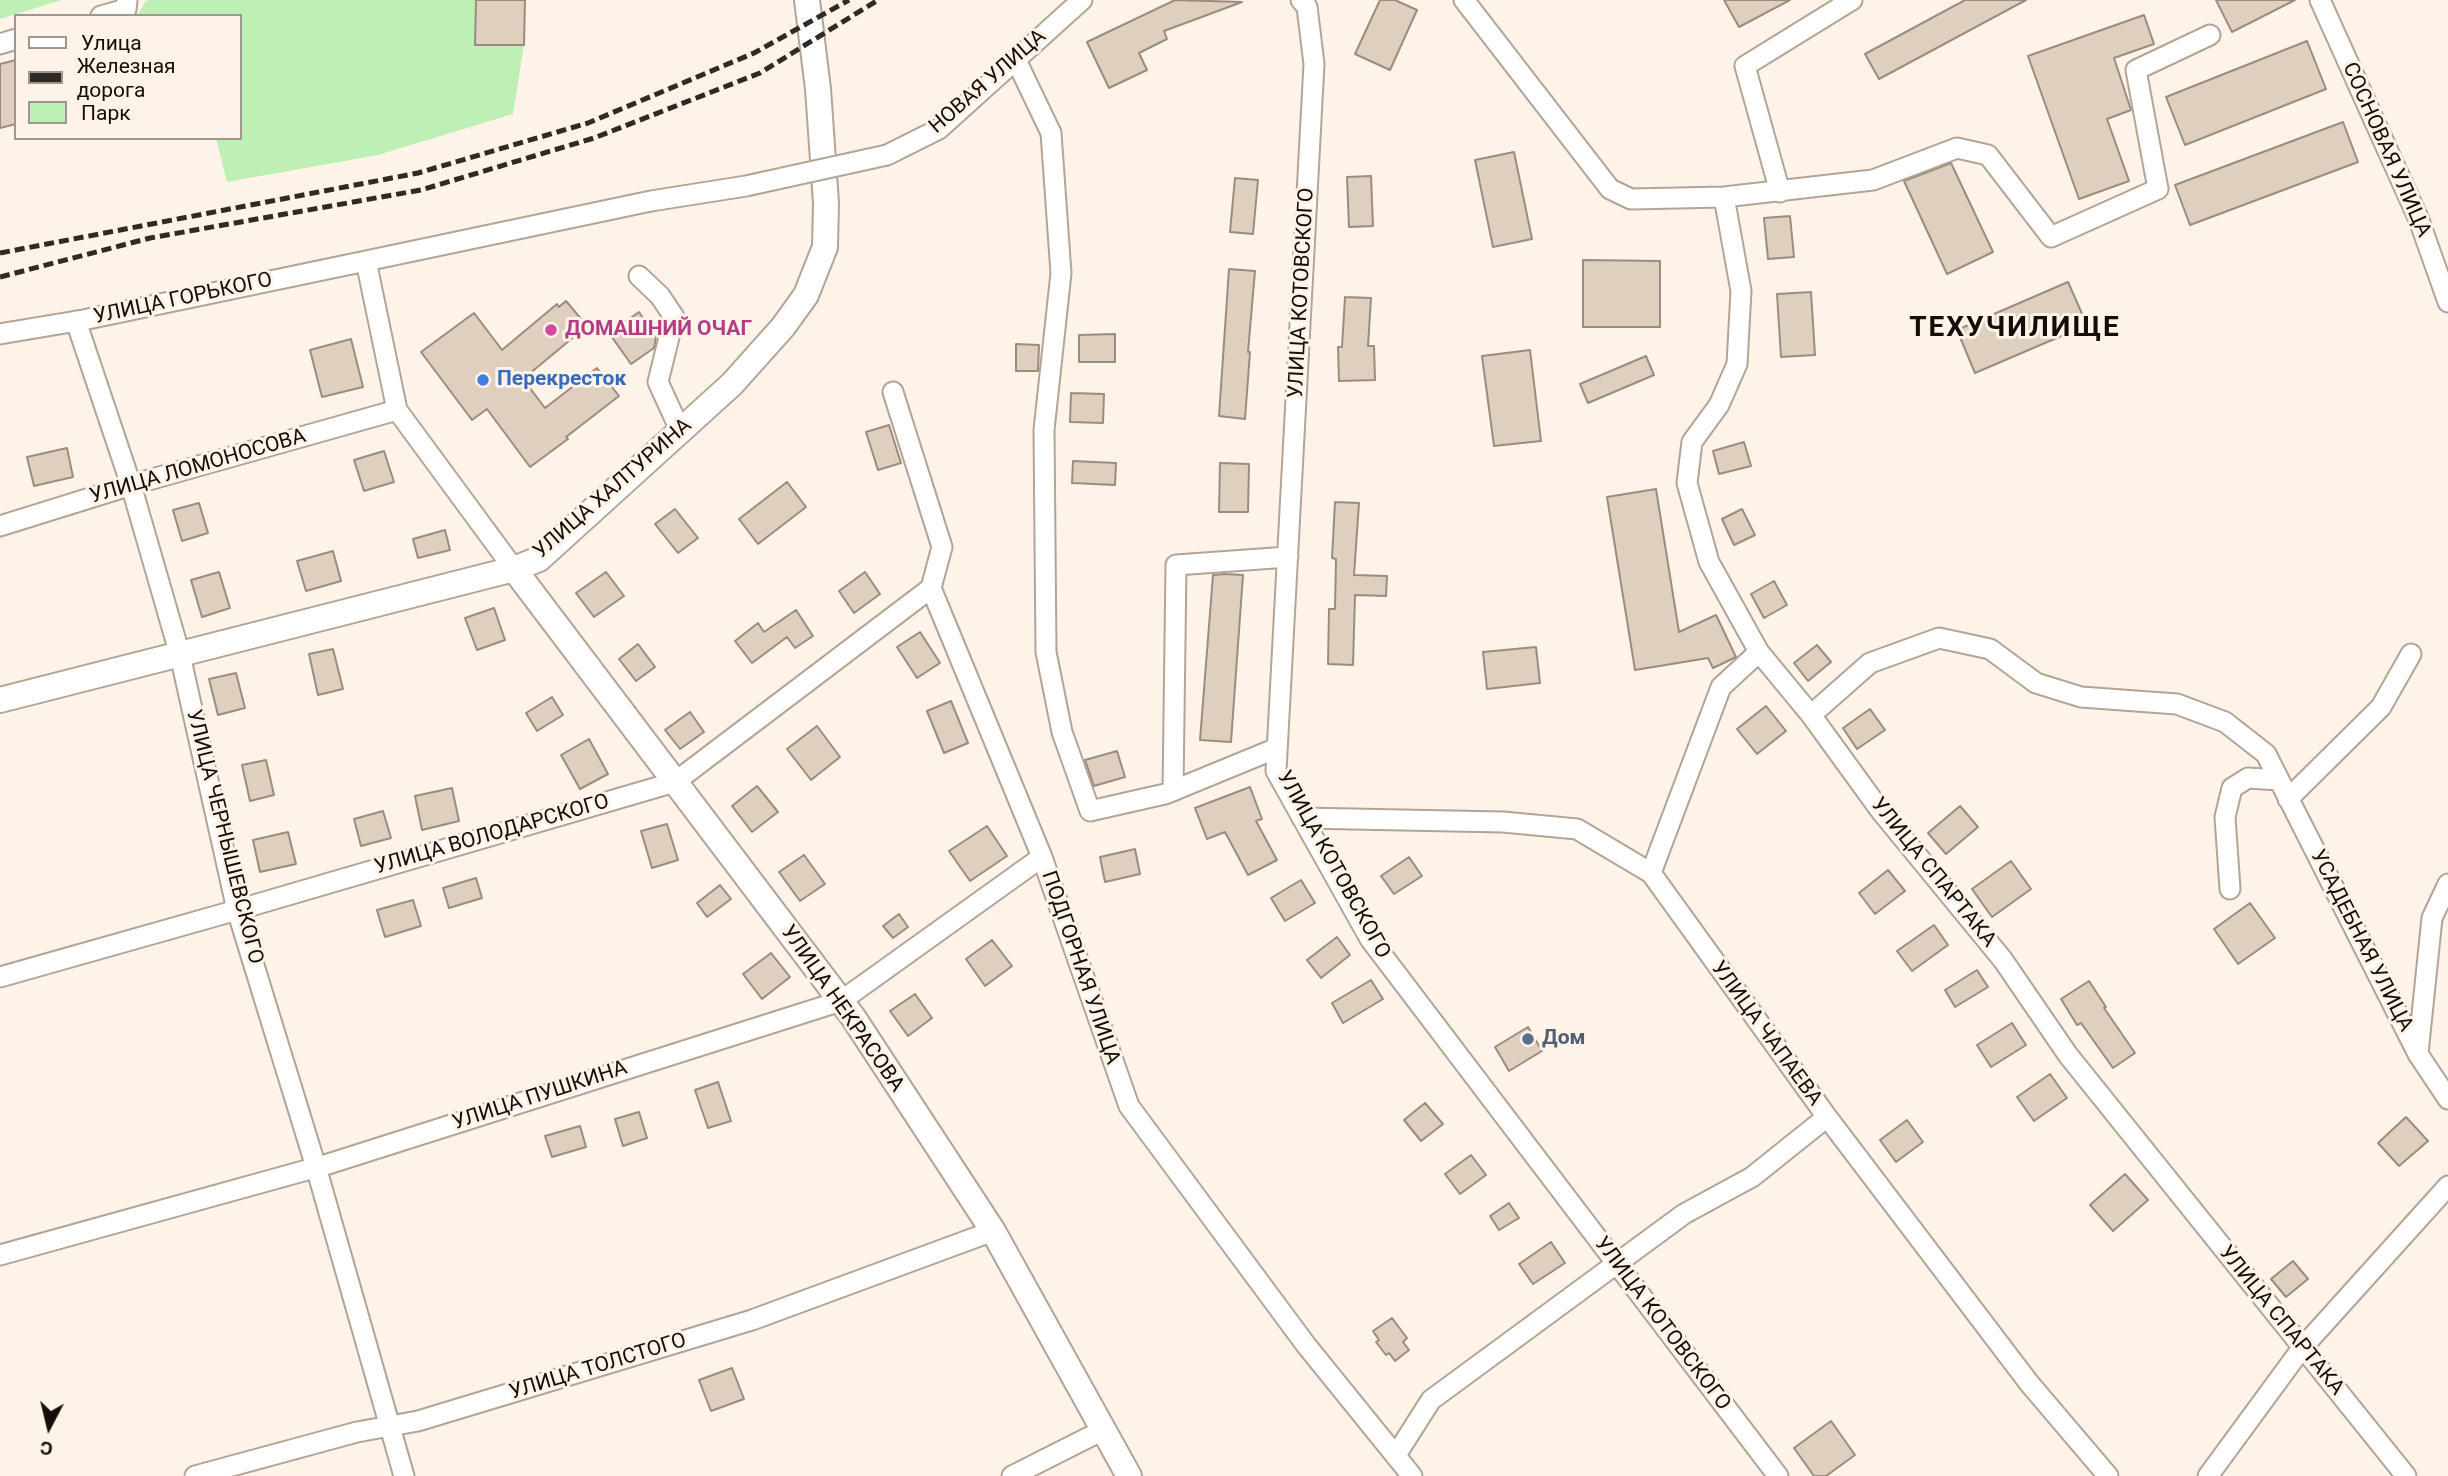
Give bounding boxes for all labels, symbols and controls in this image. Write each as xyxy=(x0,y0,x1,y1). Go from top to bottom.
legend xyxy=(14,14,242,140)
street label: НОВАЯ УЛИЦА xyxy=(924,24,1052,140)
text: Улица xyxy=(81,31,142,55)
text: Железная дорога xyxy=(77,54,176,102)
street label: СОСНОВАЯ УЛИЦА xyxy=(2336,59,2436,241)
text: Парк xyxy=(81,101,131,125)
street label: УЛИЦА КОТОВСКОГО xyxy=(1284,187,1320,399)
street label: УЛИЦА ГОРЬКОГО xyxy=(91,268,275,330)
district label: ТЕХУЧИЛИЩЕ xyxy=(1910,312,2120,346)
place label: ДОМАШНИЙ ОЧАГ xyxy=(565,317,752,343)
marker: ДОМАШНИЙ ОЧАГ xyxy=(543,322,559,338)
place label: Перекресток xyxy=(497,367,626,393)
marker: Перекресток xyxy=(475,372,491,388)
street label: УЛИЦА ХАЛТУРИНА xyxy=(529,413,697,565)
street label: УЛИЦА ЛОМОНОСОВА xyxy=(87,424,309,510)
street label: УЛИЦА ЧЕРНЫШЕВСКОГО xyxy=(180,707,268,967)
street label: УЛИЦА КОТОВСКОГО xyxy=(1271,767,1395,963)
street label: УЛИЦА ВОЛОДАРСКОГО xyxy=(372,789,612,881)
street label: УЛИЦА СПАРТАКА xyxy=(1865,793,2001,953)
street label: УСАДЕБНАЯ УЛИЦА xyxy=(2304,846,2418,1036)
street label: ПОДГОРНАЯ УЛИЦА xyxy=(1035,868,1125,1068)
street label: УЛИЦА НЕКРАСОВА xyxy=(775,921,909,1097)
street label: УЛИЦА ЧАПАЕВА xyxy=(1705,957,1827,1111)
place label: Дом xyxy=(1542,1026,1585,1052)
marker: Дом xyxy=(1520,1031,1536,1047)
street label: УЛИЦА ПУШКИНА xyxy=(449,1056,631,1136)
street label: УЛИЦА КОТОВСКОГО xyxy=(1589,1232,1735,1416)
street label: УЛИЦА СПАРТАКА xyxy=(2213,1241,2349,1401)
street label: УЛИЦА ТОЛСТОГО xyxy=(506,1328,690,1406)
north arrow xyxy=(14,1392,84,1462)
text: С xyxy=(39,1436,54,1461)

